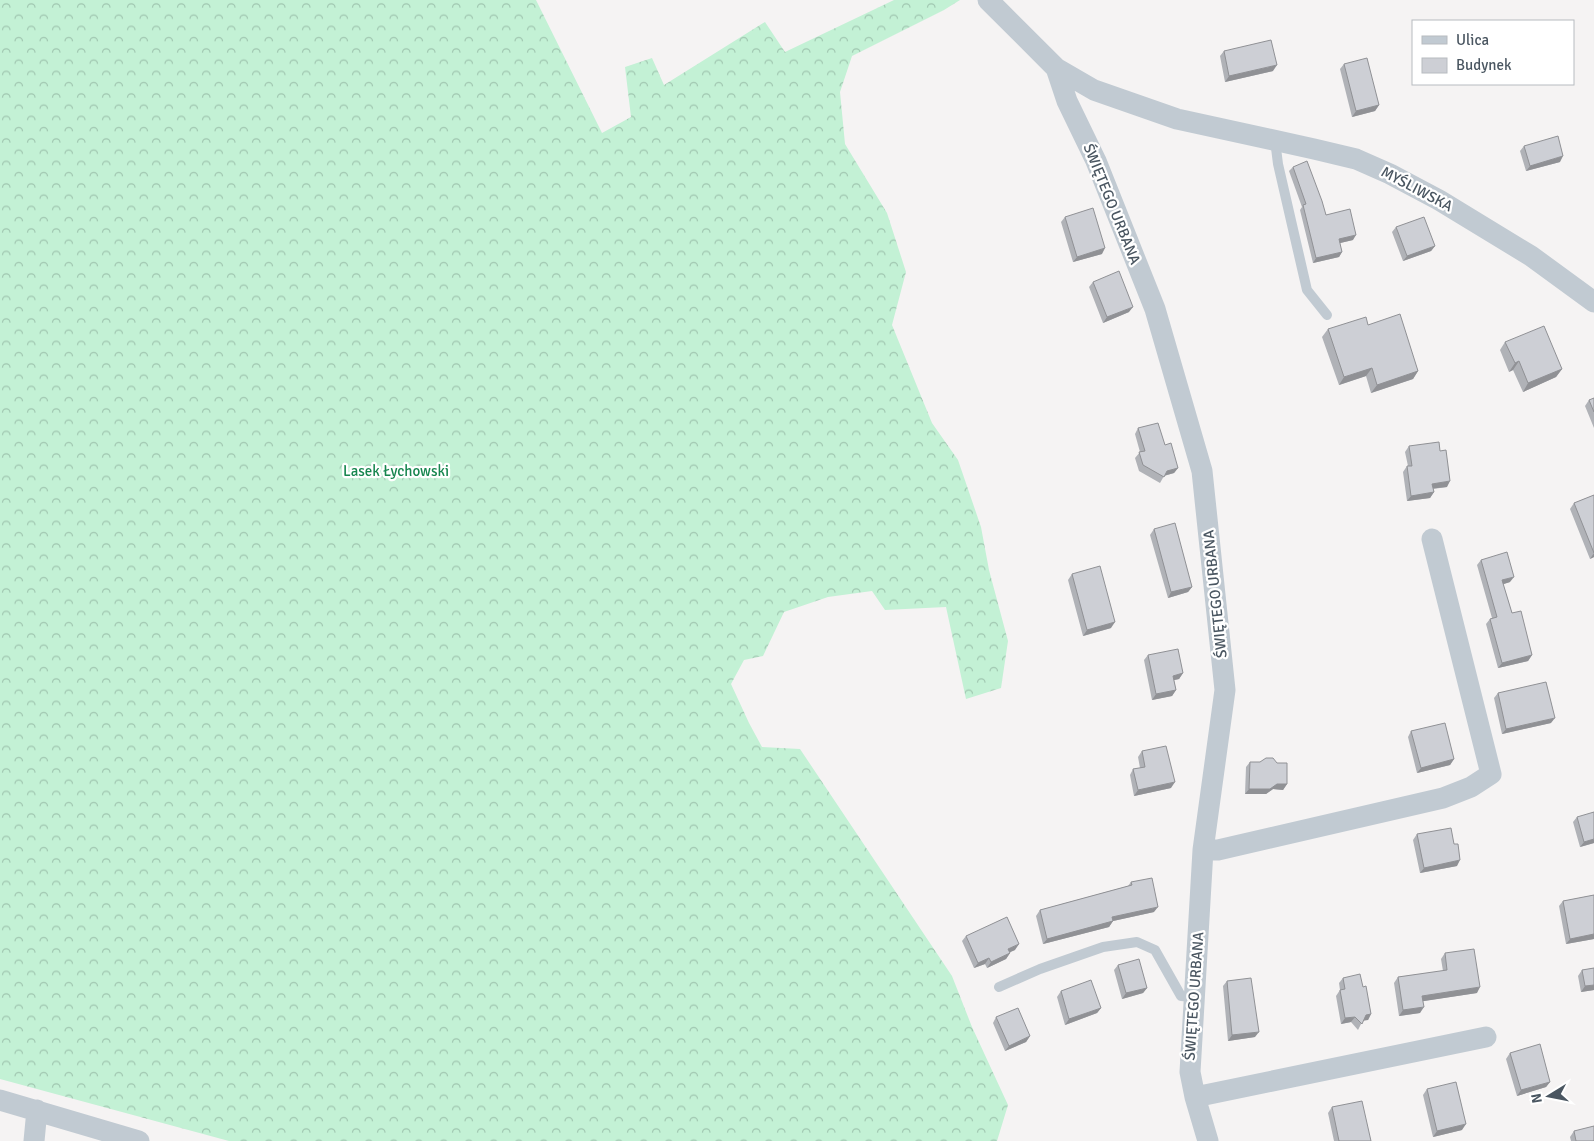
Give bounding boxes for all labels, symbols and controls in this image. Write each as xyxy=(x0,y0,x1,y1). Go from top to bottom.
legend xyxy=(1412,20,1574,85)
text: Ulica xyxy=(1456,31,1489,49)
text: Budynek xyxy=(1456,56,1512,74)
street label: ŚWIĘTEGO URBANA xyxy=(1080,141,1145,267)
street label: MYŚLIWSKA xyxy=(1378,162,1456,215)
park label: Lasek Łychowski xyxy=(343,462,449,480)
street label: ŚWIĘTEGO URBANA xyxy=(1198,529,1231,659)
street label: ŚWIĘTEGO URBANA xyxy=(1180,931,1207,1061)
north arrow xyxy=(1524,1071,1574,1121)
text: N xyxy=(1527,1092,1546,1104)

